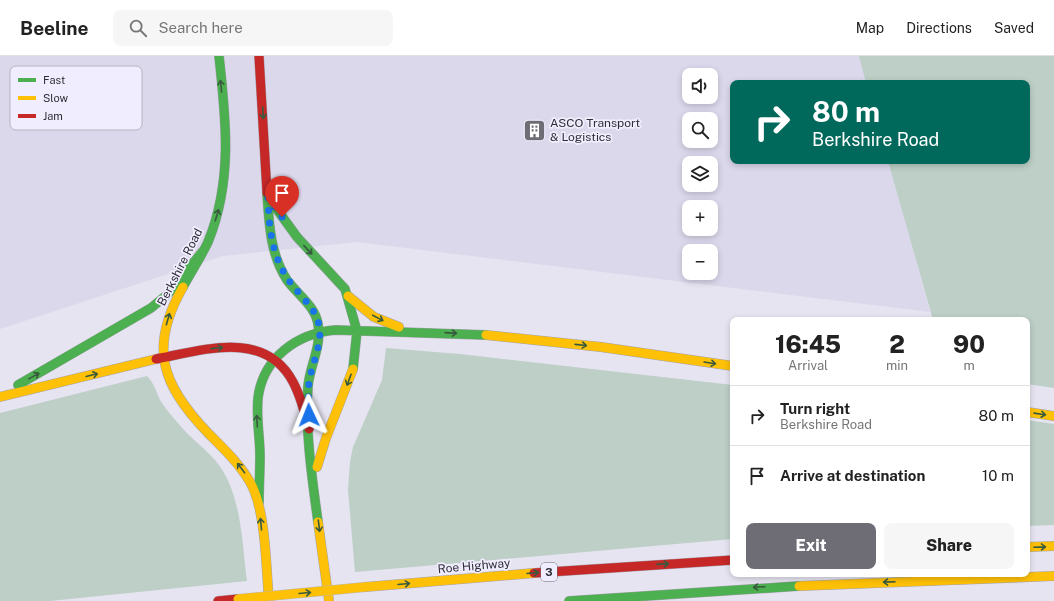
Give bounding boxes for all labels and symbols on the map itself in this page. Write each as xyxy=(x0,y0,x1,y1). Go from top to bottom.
legend xyxy=(10,66,142,130)
text: Fast xyxy=(43,74,65,86)
one-way arrow xyxy=(218,80,225,93)
text: Slow xyxy=(43,92,69,104)
one-way arrow xyxy=(259,106,267,119)
text: Jam xyxy=(43,110,63,122)
place label: ASCO Transport & Logistics xyxy=(550,116,640,144)
building icon: ASCO Transport & Logistics xyxy=(522,117,548,143)
pin xyxy=(265,176,299,217)
one-way arrow xyxy=(214,209,221,222)
street label: Berkshire Road xyxy=(154,226,206,308)
one-way arrow xyxy=(304,245,313,256)
one-way arrow xyxy=(165,313,172,326)
one-way arrow xyxy=(372,315,384,323)
one-way arrow xyxy=(444,329,457,336)
one-way arrow xyxy=(574,341,587,349)
one-way arrow xyxy=(210,344,223,352)
one-way arrow xyxy=(703,359,716,367)
one-way arrow xyxy=(85,370,98,378)
one-way arrow xyxy=(28,372,40,380)
one-way arrow xyxy=(345,374,353,386)
position arrow xyxy=(288,394,330,436)
one-way arrow xyxy=(1034,410,1047,418)
one-way arrow xyxy=(254,415,261,428)
one-way arrow xyxy=(237,463,245,474)
one-way arrow xyxy=(257,518,264,531)
one-way arrow xyxy=(315,519,323,532)
one-way arrow xyxy=(1034,543,1047,550)
street label: Roe Highway xyxy=(437,556,511,576)
one-way arrow xyxy=(656,560,669,567)
road number: 3 xyxy=(541,563,557,581)
one-way arrow xyxy=(526,570,539,577)
one-way arrow xyxy=(883,578,896,585)
one-way arrow xyxy=(397,580,410,587)
one-way arrow xyxy=(753,584,766,591)
one-way arrow xyxy=(298,589,311,596)

